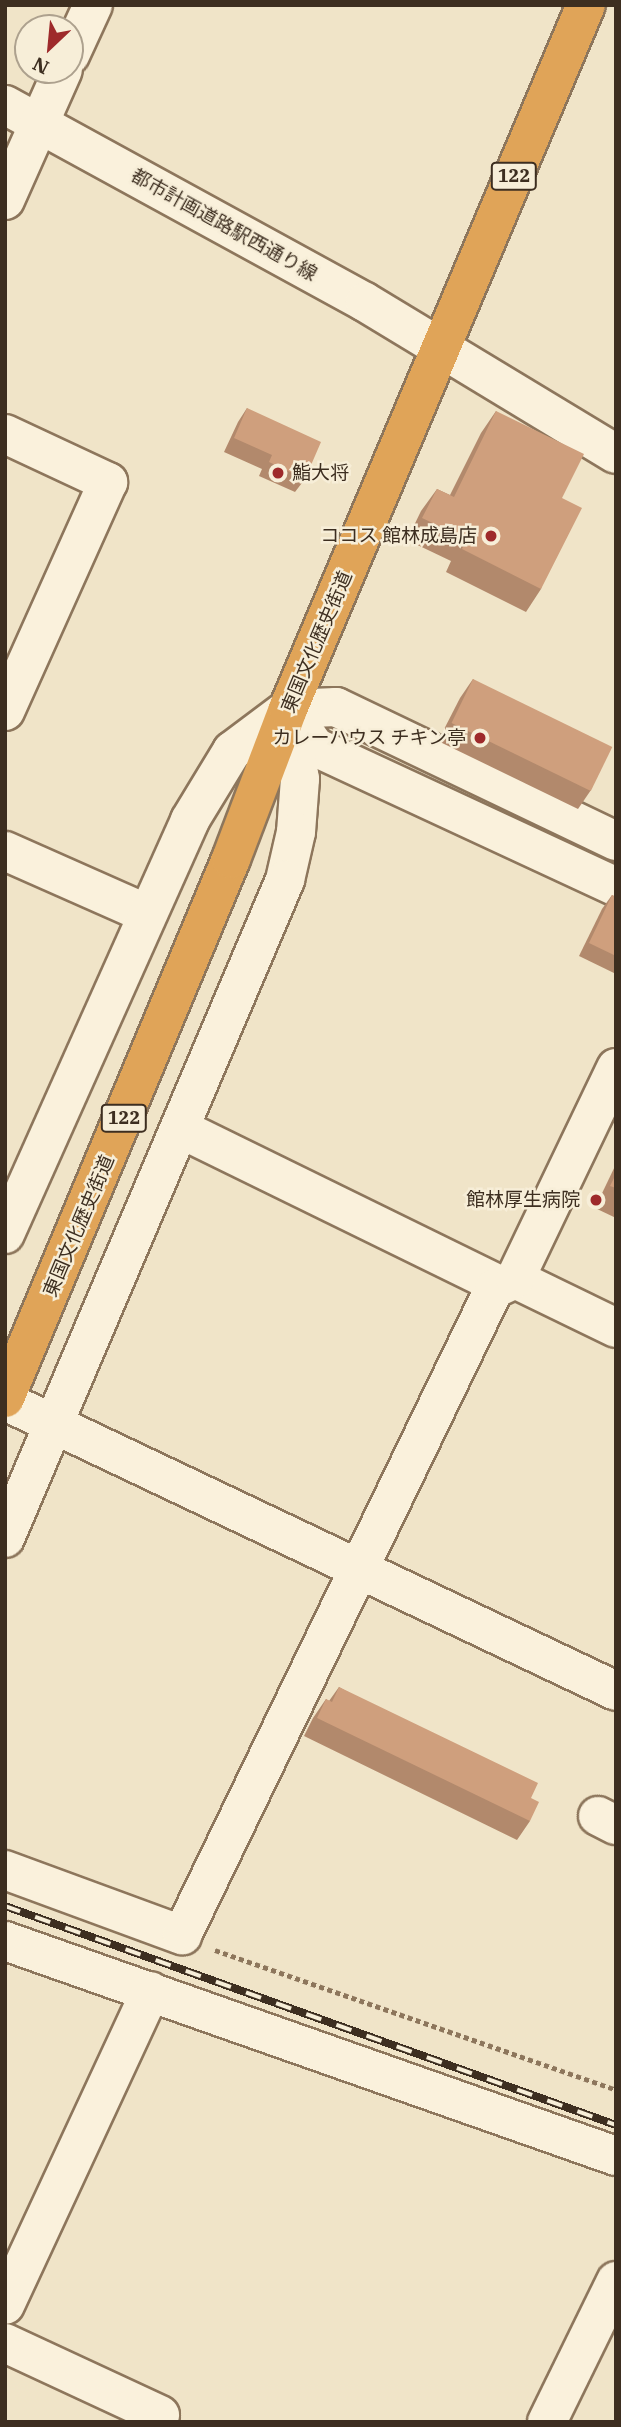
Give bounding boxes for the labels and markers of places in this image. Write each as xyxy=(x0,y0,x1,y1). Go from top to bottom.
place label: 鮨大将 xyxy=(292,462,349,484)
marker: 鮨大将 xyxy=(270,465,286,481)
place label: ココス 館林成島店 xyxy=(321,525,477,547)
marker: ココス 館林成島店 xyxy=(483,528,499,544)
place label: カレーハウス チキン亭 xyxy=(272,727,466,749)
marker: カレーハウス チキン亭 xyxy=(472,730,488,746)
place label: 館林厚生病院 xyxy=(466,1189,580,1211)
marker: 館林厚生病院 xyxy=(586,1190,606,1210)

